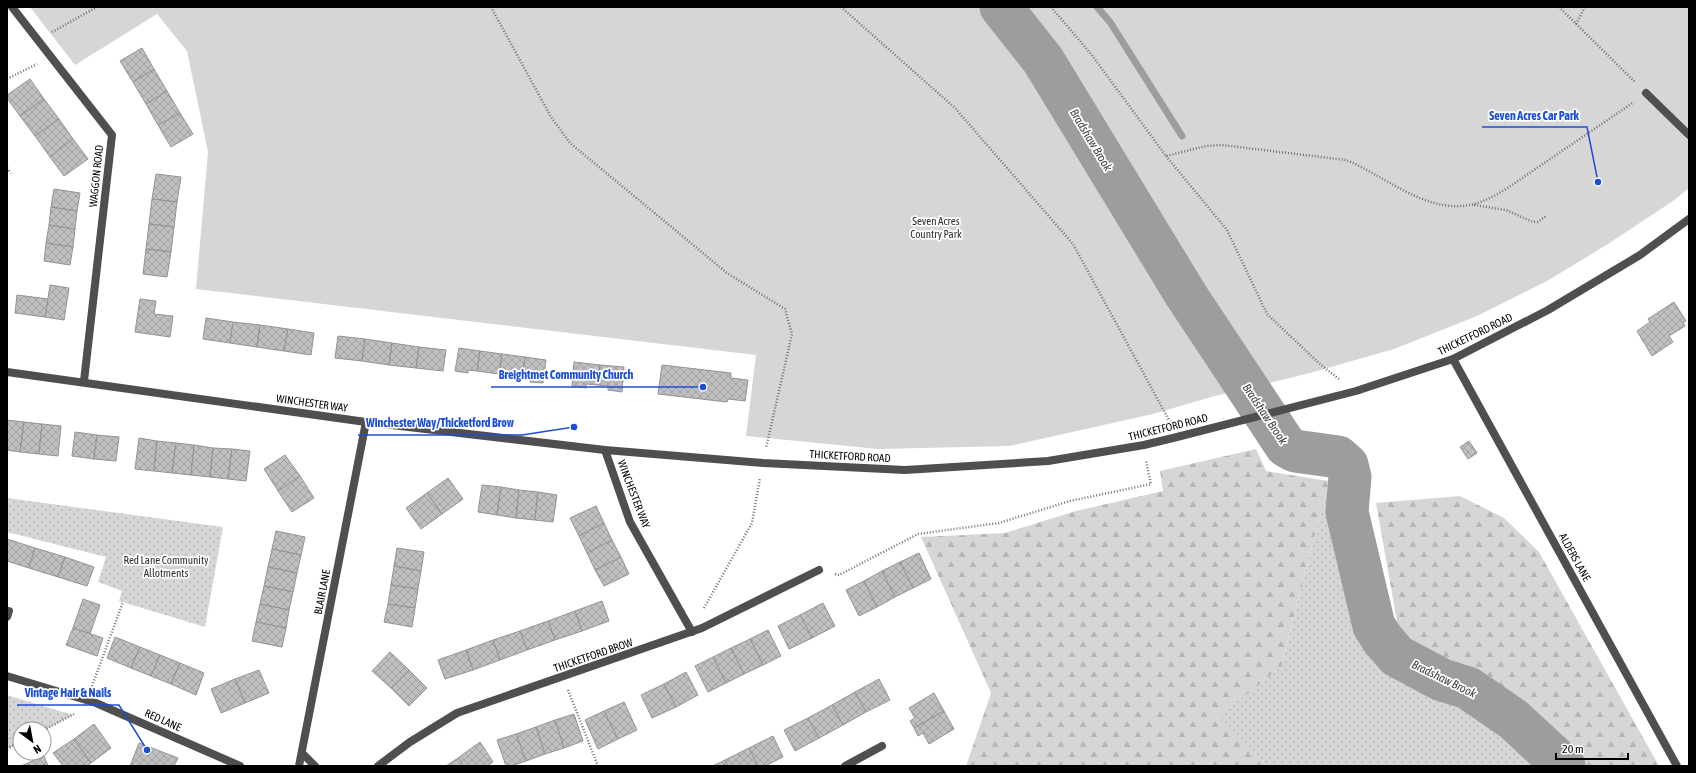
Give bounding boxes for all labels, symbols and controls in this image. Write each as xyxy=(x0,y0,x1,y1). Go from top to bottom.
callout: Seven Acres Car Park xyxy=(1482,103,1587,127)
water label: Bradshaw Brook xyxy=(1067,106,1115,174)
text: Seven Acres Car Park xyxy=(1489,109,1579,123)
street label: WAGGON ROAD xyxy=(87,144,105,208)
park label: Seven Acres Country Park xyxy=(910,215,962,240)
street label: THICKETFORD ROAD xyxy=(1436,311,1514,357)
callout: Breightmet Community Church xyxy=(491,363,641,387)
text: Breightmet Community Church xyxy=(499,368,633,382)
water label: Bradshaw Brook xyxy=(1240,381,1291,448)
street label: WINCHESTER WAY xyxy=(276,392,349,414)
callout: Winchester Way/Thicketford Brow xyxy=(358,411,522,435)
street label: THICKETFORD ROAD xyxy=(1127,411,1209,443)
text: Winchester Way/Thicketford Brow xyxy=(365,416,515,430)
street label: THICKETFORD ROAD xyxy=(809,448,891,464)
street label: WINCHESTER WAY xyxy=(616,458,653,530)
street label: ALDERS LANE xyxy=(1557,531,1593,583)
park label: Red Lane Community Allotments xyxy=(123,554,209,579)
street label: BLAIR LANE xyxy=(312,568,332,615)
street label: THICKETFORD BROW xyxy=(552,636,634,674)
water label: Bradshaw Brook xyxy=(1409,657,1479,701)
callout: Vintage Hair & Nails xyxy=(17,681,119,705)
text: Vintage Hair & Nails xyxy=(24,686,112,700)
street label: RED LANE xyxy=(143,707,183,733)
north arrow xyxy=(12,721,52,761)
scale bar xyxy=(1556,735,1628,761)
text: 20 m xyxy=(1562,742,1584,756)
text: N xyxy=(31,743,43,756)

